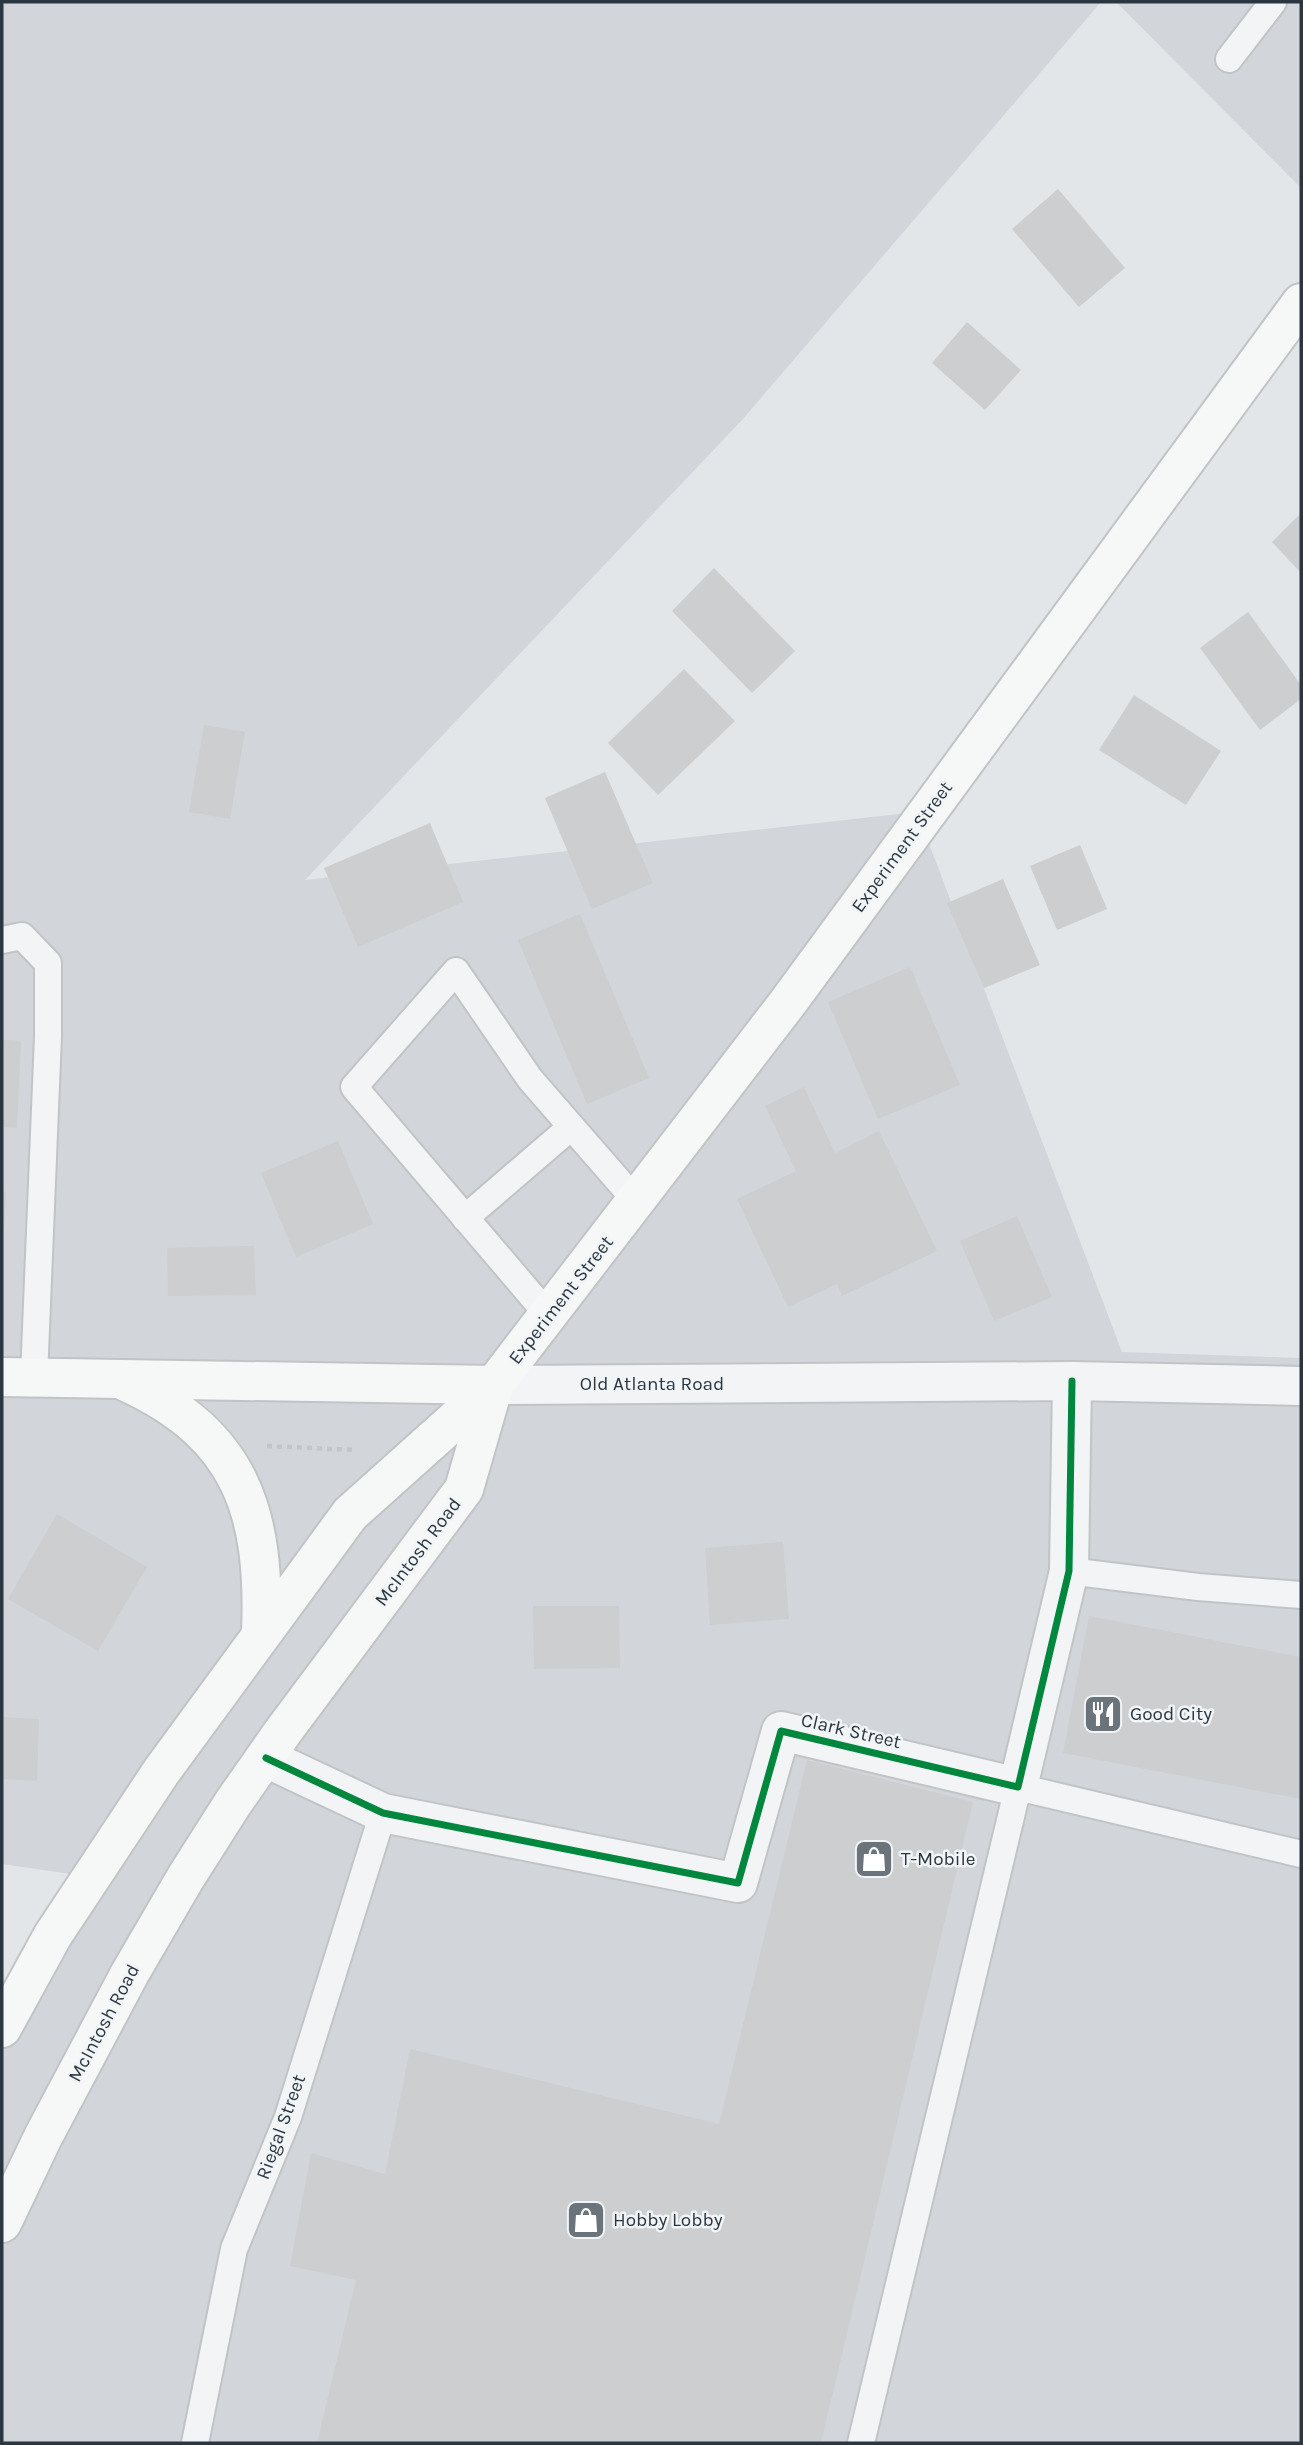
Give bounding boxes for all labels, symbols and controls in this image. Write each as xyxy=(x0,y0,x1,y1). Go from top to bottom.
street label: Experiment Street xyxy=(847,777,957,917)
street label: Experiment Street xyxy=(504,1232,618,1368)
street label: Old Atlanta Road xyxy=(580,1373,724,1395)
street label: McIntosh Road xyxy=(370,1493,466,1611)
restaurant icon: Good City xyxy=(1082,1693,1124,1735)
place label: Good City xyxy=(1130,1703,1212,1725)
street label: Clark Street xyxy=(799,1709,903,1753)
shop icon: T-Mobile xyxy=(853,1838,895,1880)
place label: T-Mobile xyxy=(901,1848,976,1870)
street label: McIntosh Road xyxy=(64,1960,144,2086)
street label: Riegal Street xyxy=(252,2071,310,2183)
shop icon: Hobby Lobby xyxy=(565,2199,607,2241)
place label: Hobby Lobby xyxy=(613,2209,723,2231)

